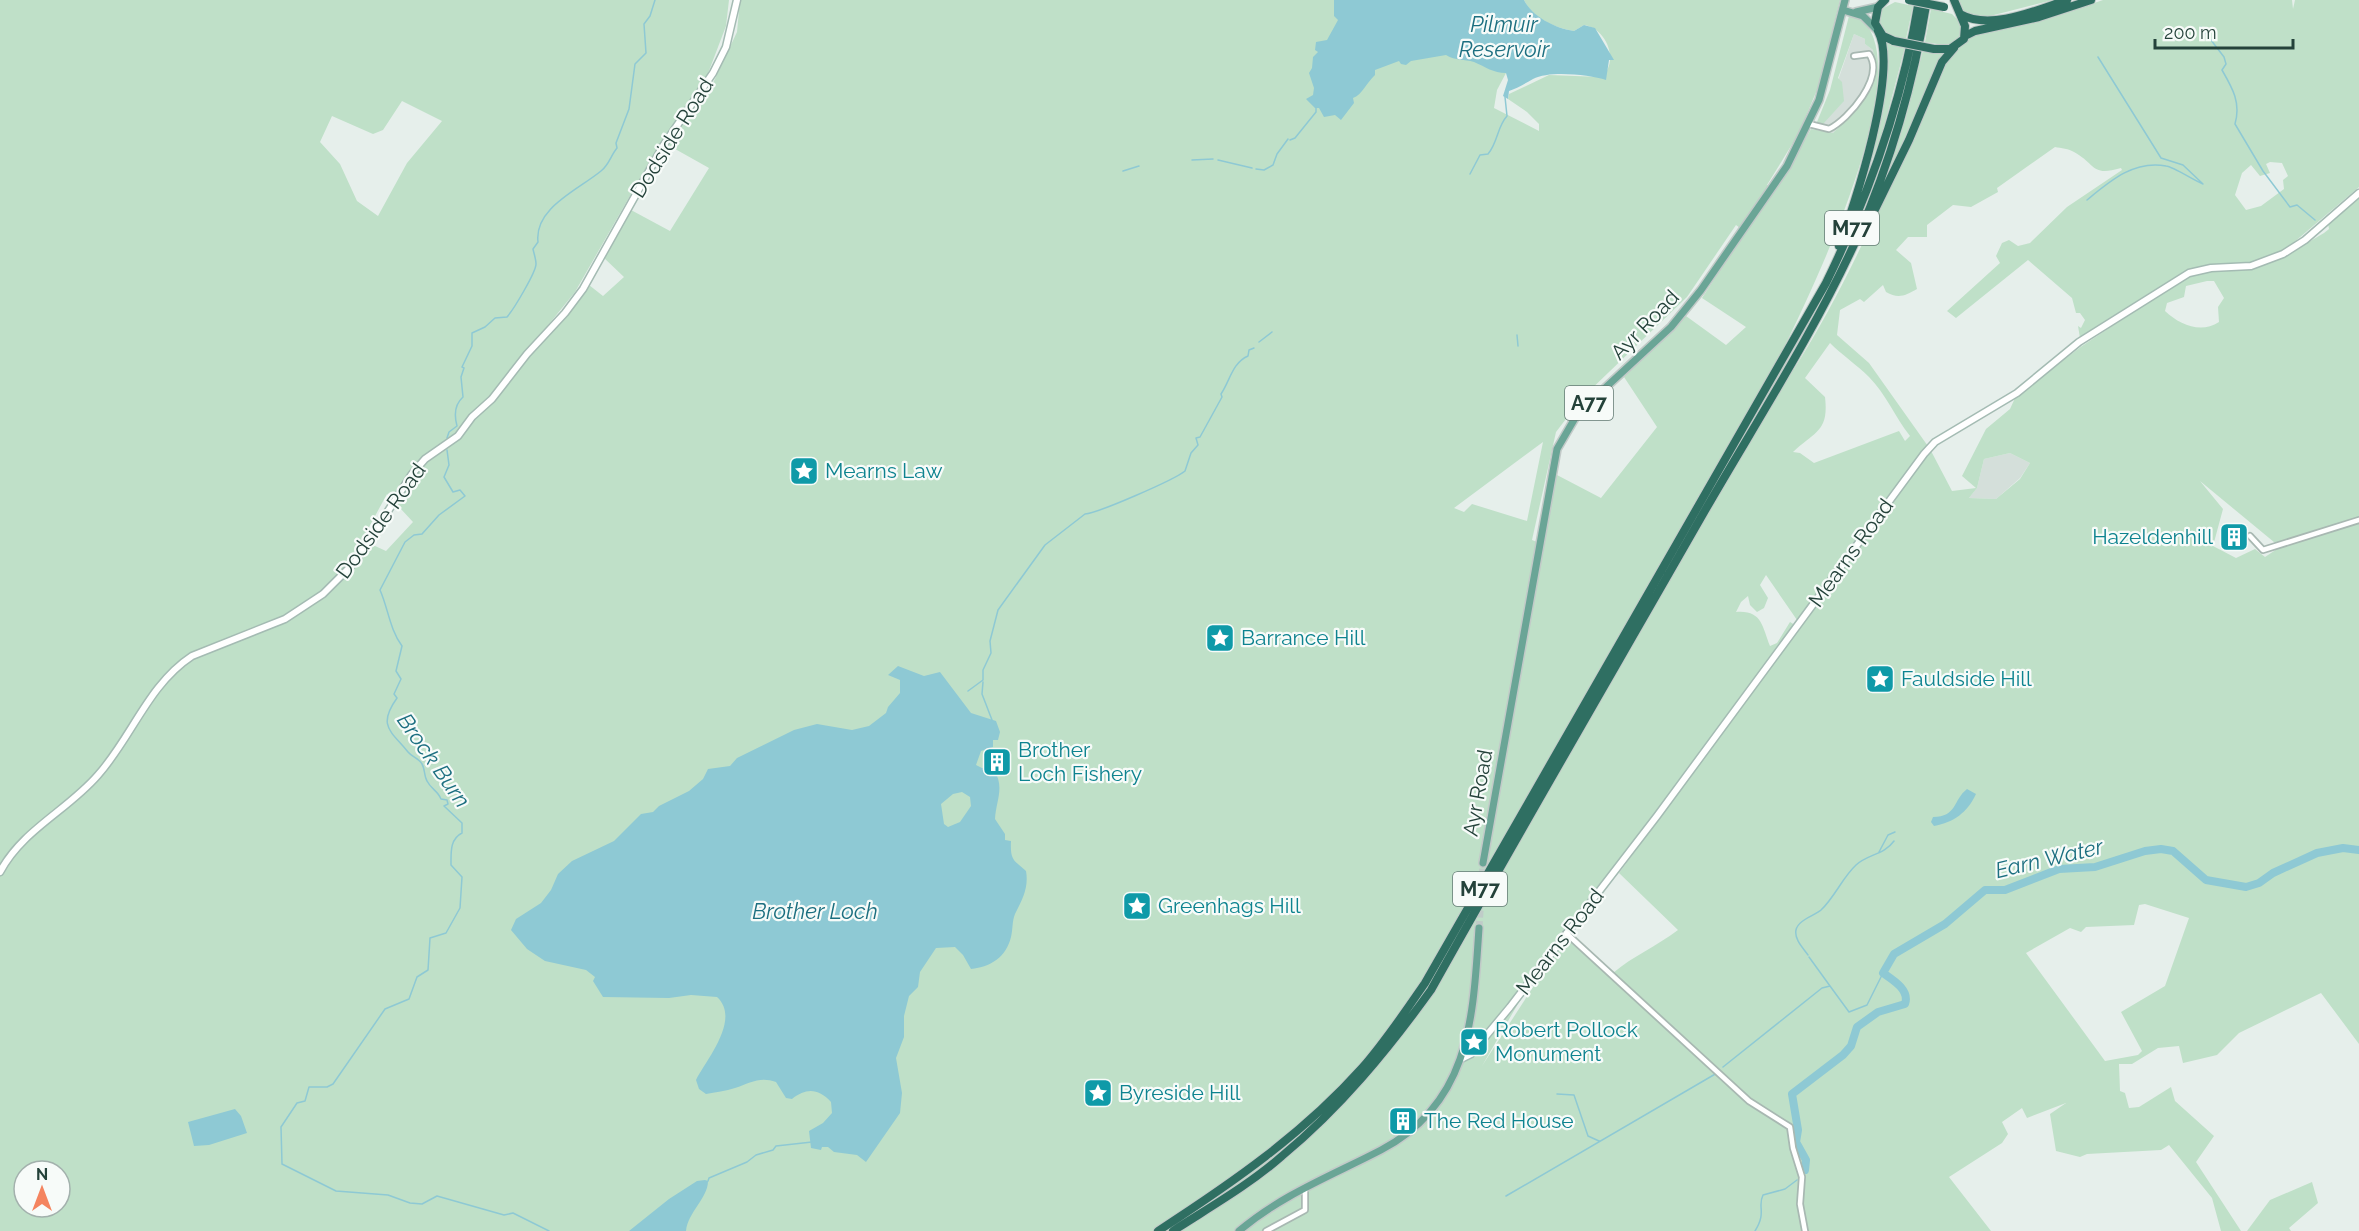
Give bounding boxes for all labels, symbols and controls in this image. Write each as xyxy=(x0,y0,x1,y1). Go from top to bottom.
water label: Pilmuir Reservoir xyxy=(1459,11,1551,62)
scale bar xyxy=(2155,12,2293,50)
text: 200 m xyxy=(2164,22,2217,43)
street label: Dodside Road xyxy=(625,73,718,202)
road number: M77 xyxy=(1825,211,1879,245)
street label: Ayr Road xyxy=(1605,285,1684,365)
road number: A77 xyxy=(1565,386,1613,420)
place icon: Mearns Law xyxy=(788,455,820,487)
street label: Dodside Road xyxy=(330,458,431,583)
place label: Mearns Law xyxy=(825,458,943,483)
street label: Mearns Road xyxy=(1803,494,1898,612)
building icon: Hazeldenhill xyxy=(2218,521,2250,553)
place label: Hazeldenhill xyxy=(2092,524,2213,549)
place icon: Barrance Hill xyxy=(1204,622,1236,654)
place label: Barrance Hill xyxy=(1241,625,1366,650)
place icon: Fauldside Hill xyxy=(1864,663,1896,695)
place label: Fauldside Hill xyxy=(1901,666,2032,691)
water label: Brock Burn xyxy=(392,708,476,812)
place label: Brother Loch Fishery xyxy=(1018,737,1142,786)
building icon: Brother Loch Fishery xyxy=(981,746,1013,778)
street label: Ayr Road xyxy=(1458,748,1497,838)
water label: Earn Water xyxy=(1992,833,2107,883)
road number: M77 xyxy=(1453,872,1507,906)
street label: Mearns Road xyxy=(1511,884,1609,1000)
place icon: Greenhags Hill xyxy=(1121,890,1153,922)
place label: Greenhags Hill xyxy=(1158,893,1301,918)
water label: Brother Loch xyxy=(752,898,878,924)
place label: Robert Pollock Monument xyxy=(1495,1017,1638,1066)
place icon: Robert Pollock Monument xyxy=(1458,1026,1490,1058)
place icon: Byreside Hill xyxy=(1082,1077,1114,1109)
place label: Byreside Hill xyxy=(1119,1080,1241,1105)
building icon: The Red House xyxy=(1387,1105,1419,1137)
place label: The Red House xyxy=(1424,1108,1574,1133)
north arrow xyxy=(12,1159,72,1219)
text: N xyxy=(36,1165,48,1184)

